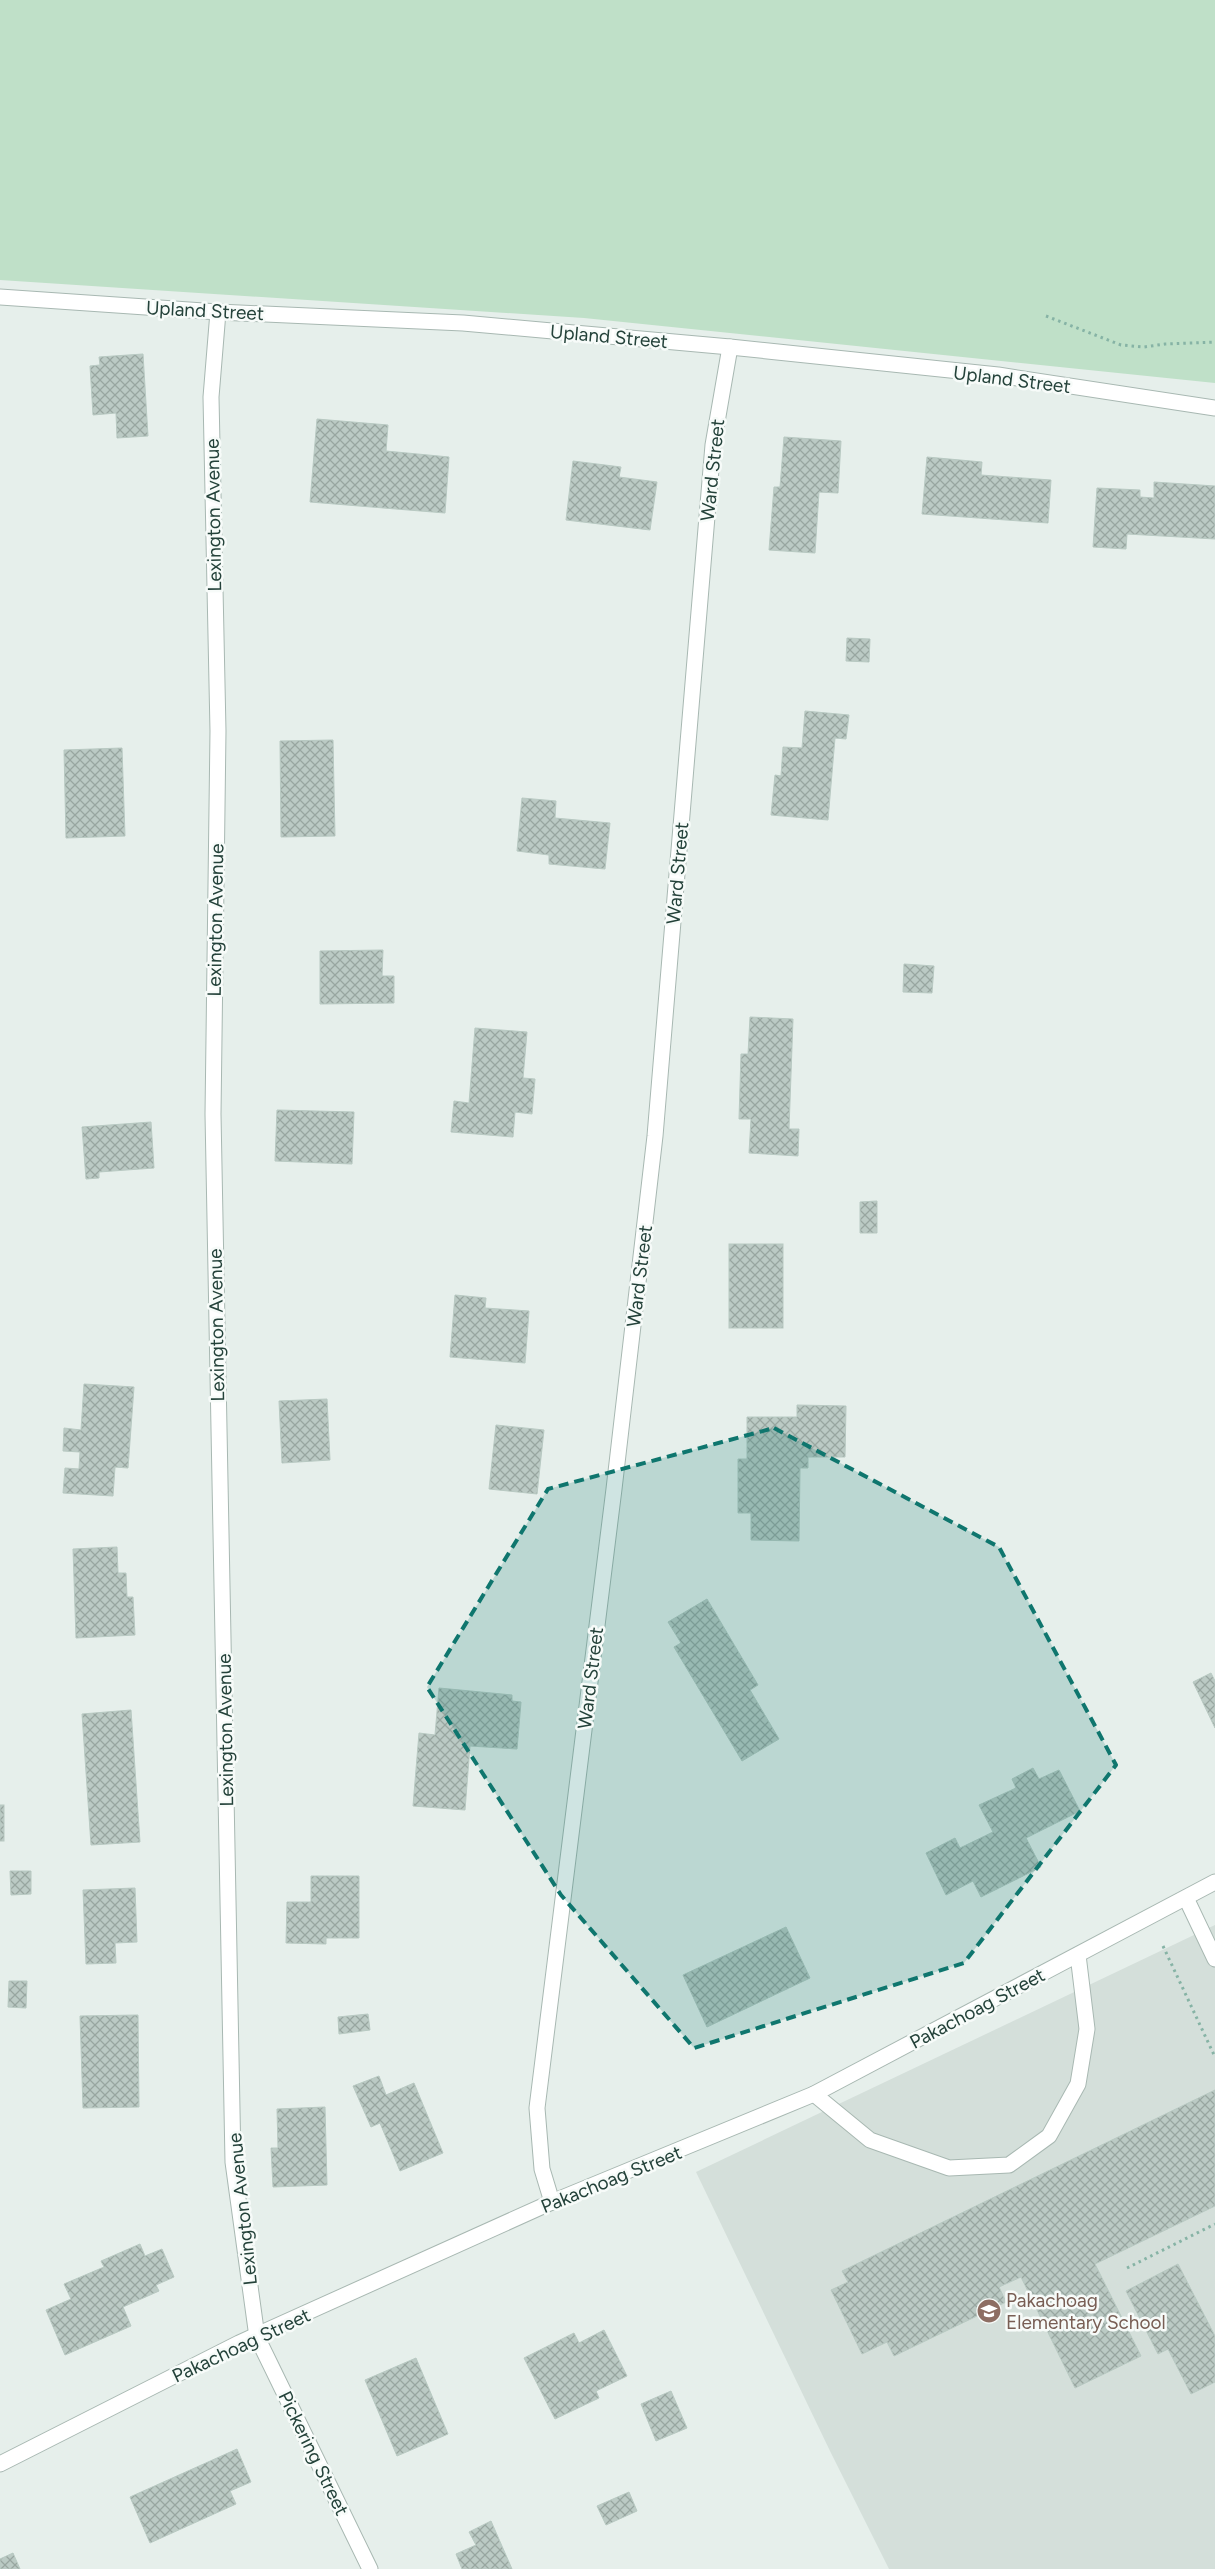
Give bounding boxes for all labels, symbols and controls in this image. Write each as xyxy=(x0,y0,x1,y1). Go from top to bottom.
street label: Upland Street xyxy=(145,296,265,325)
street label: Upland Street xyxy=(549,320,669,353)
street label: Upland Street xyxy=(952,361,1072,398)
street label: Ward Street xyxy=(696,418,729,522)
street label: Lexington Avenue xyxy=(201,438,226,592)
street label: Ward Street xyxy=(662,821,693,925)
street label: Lexington Avenue xyxy=(203,843,228,997)
street label: Ward Street xyxy=(622,1224,657,1328)
street label: Lexington Avenue xyxy=(204,1248,229,1402)
street label: Ward Street xyxy=(573,1626,608,1730)
street label: Lexington Avenue xyxy=(213,1653,238,1807)
street label: Pakachoag Street xyxy=(906,1963,1049,2054)
street label: Lexington Avenue xyxy=(223,2132,262,2286)
street label: Pakachoag Street xyxy=(537,2141,685,2218)
place label: Pakachoag Elementary School xyxy=(1006,2289,1166,2334)
school or university icon: Pakachoag Elementary School xyxy=(976,2298,1002,2324)
street label: Pakachoag Street xyxy=(168,2303,314,2388)
street label: Pickering Street xyxy=(274,2387,354,2519)

